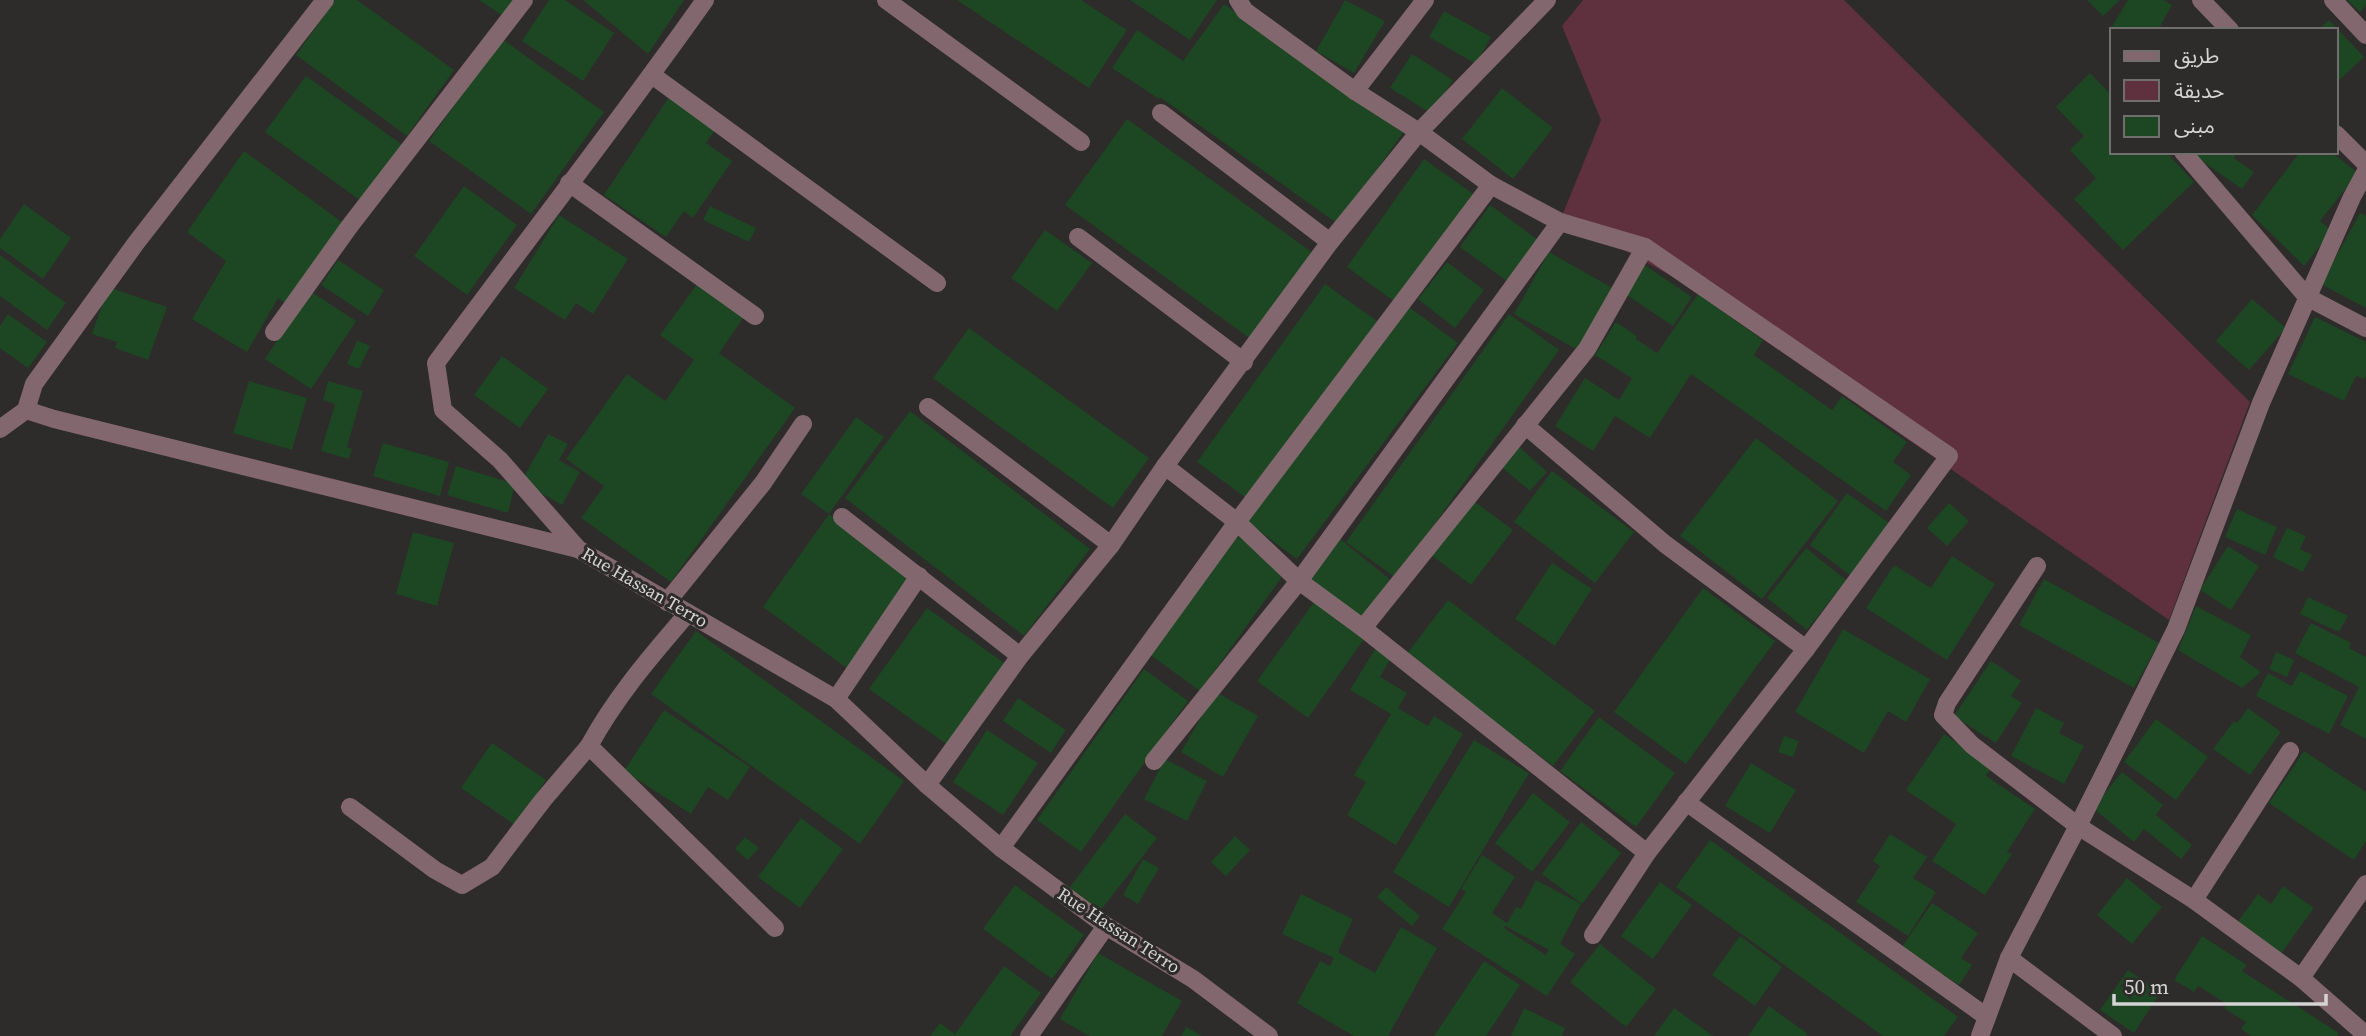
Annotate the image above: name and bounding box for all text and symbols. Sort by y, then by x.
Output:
legend [2110,28,2338,154]
text: طريق [2174,41,2219,70]
text: حديقة [2174,76,2224,105]
text: مبنى [2174,111,2215,140]
street label: Rue Hassan Terro [578,541,713,633]
street label: Rue Hassan Terro [1053,881,1185,979]
scale bar [2114,962,2326,1006]
text: 50 m [2124,972,2169,1001]

